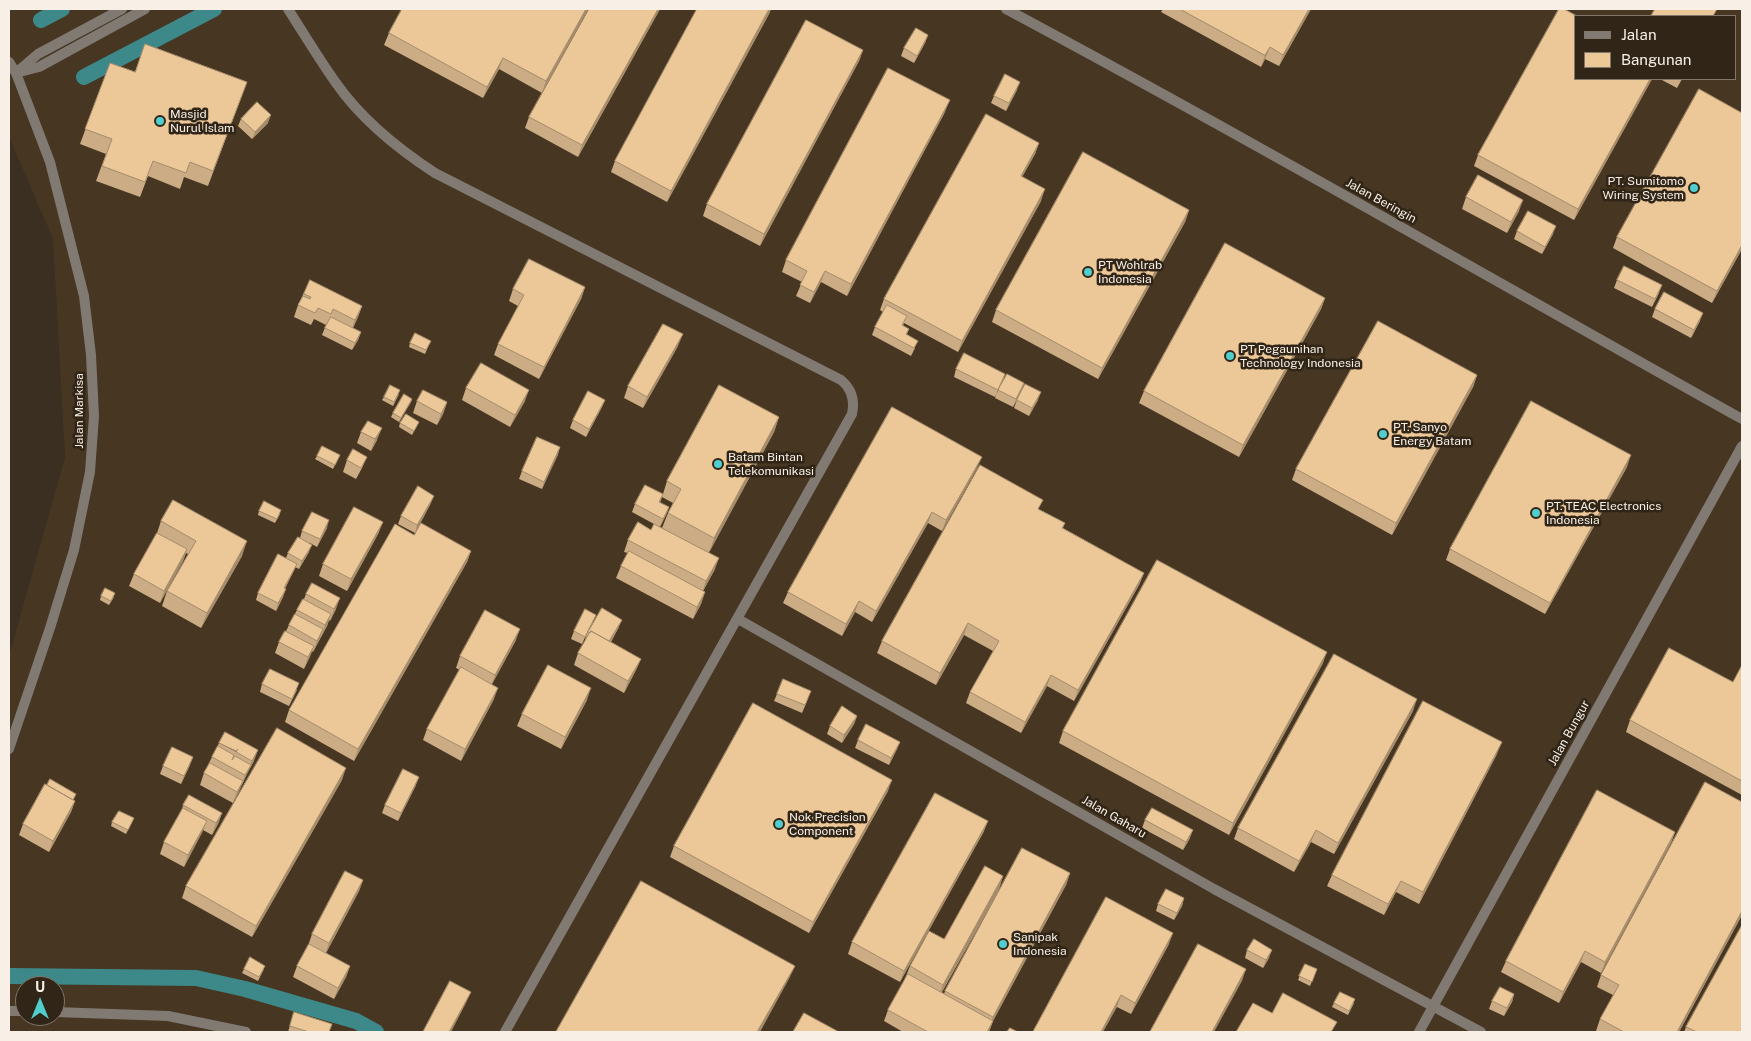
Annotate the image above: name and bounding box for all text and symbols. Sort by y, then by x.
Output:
legend [1574,15,1736,80]
text: Jalan [1621,26,1657,43]
text: Bangunan [1621,51,1692,68]
place label: Masjid Nurul Islam [170,107,234,135]
marker: Masjid Nurul Islam [154,115,166,127]
place label: PT. Sumitomo Wiring System [1602,174,1684,202]
street label: Jalan Beringin [1343,176,1419,226]
marker: PT. Sumitomo Wiring System [1688,182,1700,194]
place label: PT Wohlrab Indonesia [1098,258,1162,286]
marker: PT Wohlrab Indonesia [1082,266,1094,278]
place label: PT Pegaunihan Technology Indonesia [1240,342,1361,370]
marker: PT Pegaunihan Technology Indonesia [1224,350,1236,362]
street label: Jalan Markisa [72,373,86,449]
place label: PT. Sanyo Energy Batam [1393,420,1471,448]
marker: PT. Sanyo Energy Batam [1377,428,1389,440]
place label: Batam Bintan Telekomunikasi [728,450,814,478]
marker: Batam Bintan Telekomunikasi [712,458,724,470]
place label: PT. TEAC Electronics Indonesia [1546,499,1661,527]
marker: PT. TEAC Electronics Indonesia [1530,507,1542,519]
street label: Jalan Bungur [1545,698,1593,768]
street label: Jalan Gaharu [1079,793,1149,841]
place label: Nok Precision Component [789,810,866,838]
marker: Nok Precision Component [773,818,785,830]
place label: Sanipak Indonesia [1013,930,1067,958]
marker: Sanipak Indonesia [997,938,1009,950]
north arrow [15,976,65,1026]
text: U [35,979,45,995]

